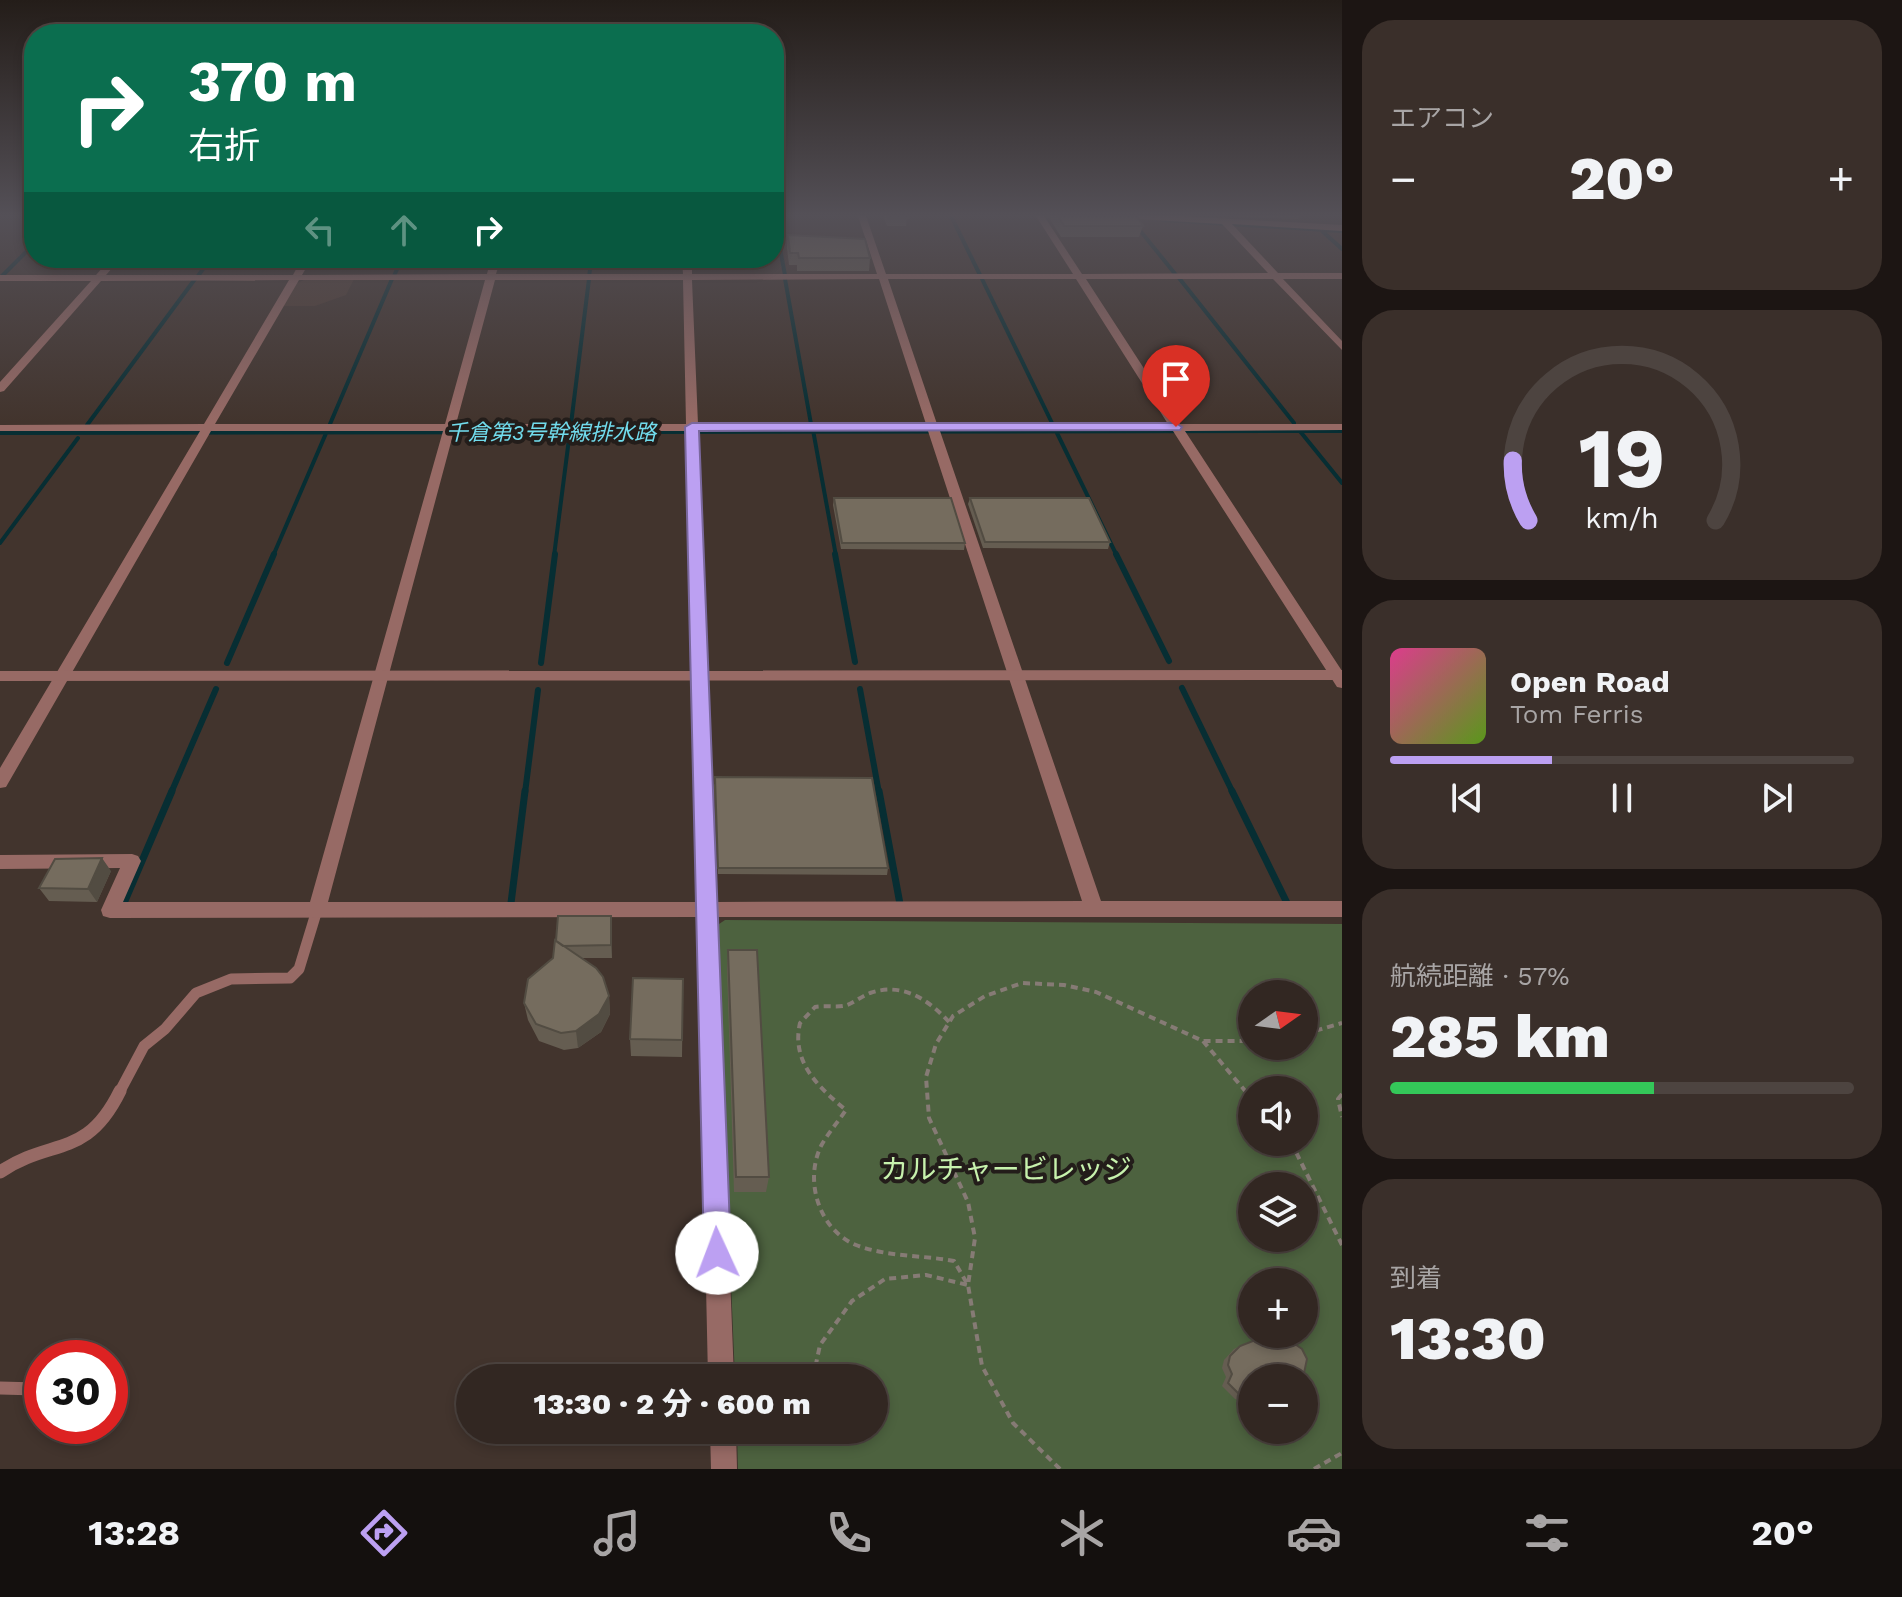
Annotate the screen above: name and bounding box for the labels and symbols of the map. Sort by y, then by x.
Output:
pin [1142,345,1210,427]
water label: 千倉第3号幹線排水路 [446,420,658,445]
north arrow [1238,980,1318,1060]
park label: カルチャービレッジ [880,1153,1132,1186]
position arrow [675,1211,759,1295]
speed limit sign: 30 [24,1340,128,1444]

